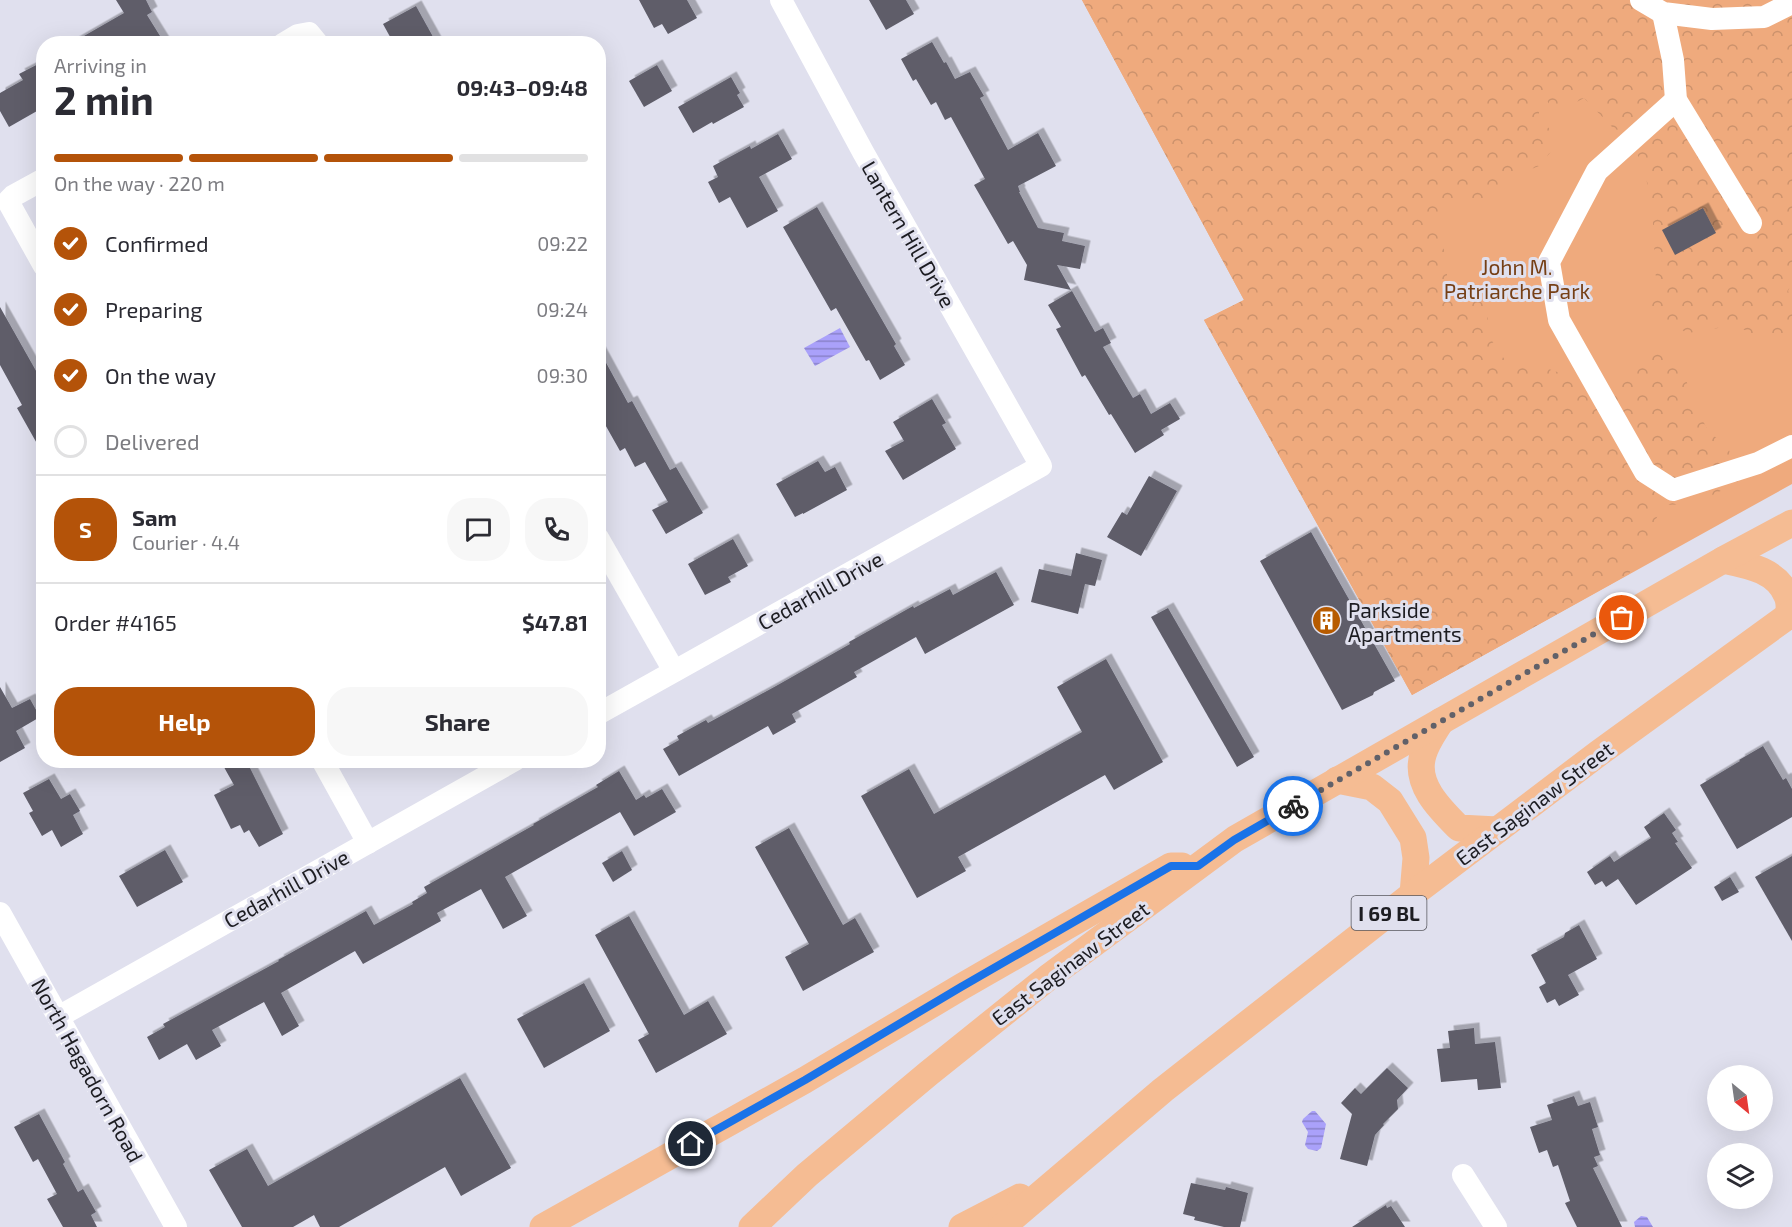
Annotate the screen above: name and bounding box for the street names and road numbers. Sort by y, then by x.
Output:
street label: Lantern Hill Drive [857,156,961,312]
street label: Cedarhill Drive [753,545,887,635]
street label: East Saginaw Street [1450,736,1618,870]
street label: Cedarhill Drive [219,843,353,933]
street label: East Saginaw Street [986,896,1154,1030]
road number: I 69 BL [1352,896,1426,930]
street label: North Hagadorn Road [27,974,149,1166]

